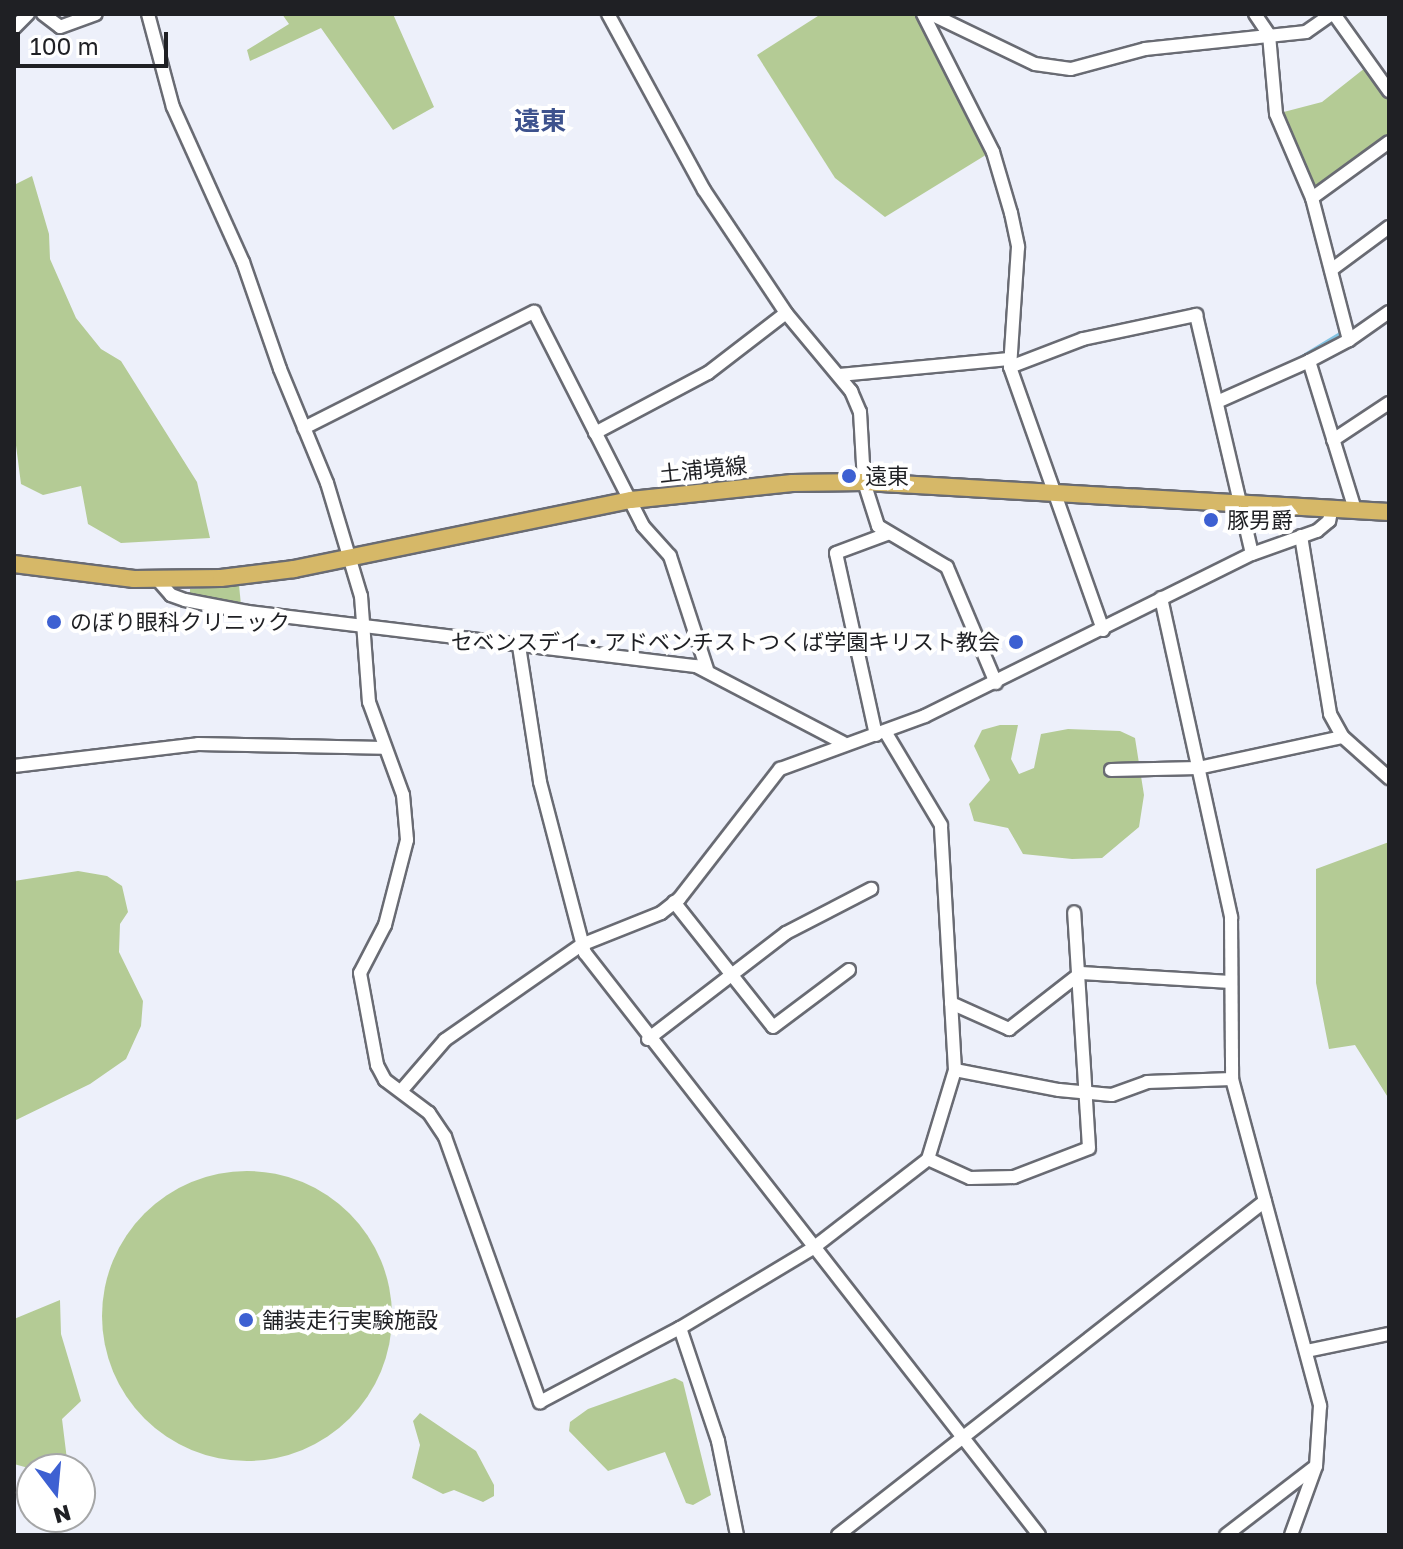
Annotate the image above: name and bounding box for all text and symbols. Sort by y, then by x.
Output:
scale bar [20,16,172,66]
text: 100 m [30,31,99,60]
district label: 遠東 [514,105,566,137]
street label: 土浦境線 [658,451,748,487]
place label: 遠東 [865,463,909,489]
marker: 遠東 [840,467,858,485]
place label: 豚男爵 [1227,507,1293,533]
marker: 豚男爵 [1202,511,1220,529]
place label: のぼり眼科クリニック [70,609,290,635]
marker: のぼり眼科クリニック [45,613,63,631]
place label: セベンスデイ・アドベンチストつくば学園キリスト教会 [450,629,1000,655]
marker: セベンスデイ・アドベンチストつくば学園キリスト教会 [1007,633,1025,651]
place label: 舗装走行実験施設 [262,1307,438,1333]
marker: 舗装走行実験施設 [237,1311,255,1329]
north arrow [16,1453,96,1533]
text: N [50,1499,74,1530]

